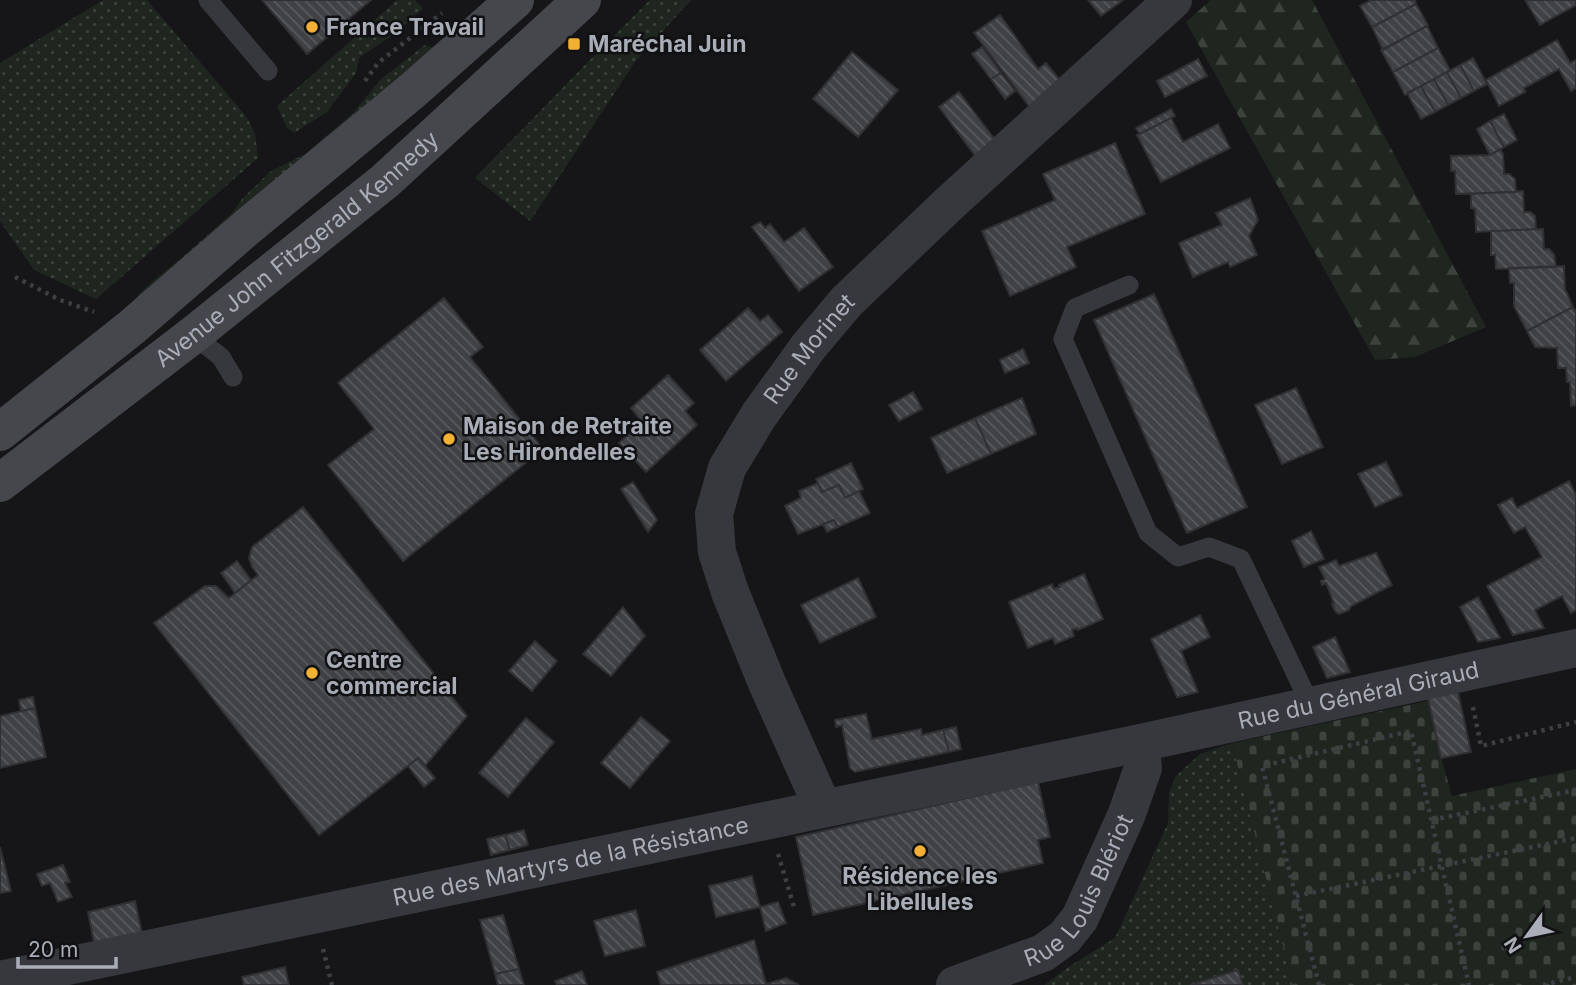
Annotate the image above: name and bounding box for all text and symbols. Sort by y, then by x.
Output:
place label: France Travail [326,13,484,41]
marker: France Travail [304,19,320,35]
place label: Maréchal Juin [588,30,746,58]
marker: Maréchal Juin [566,36,582,52]
street label: Avenue John Fitzgerald Kennedy [149,125,444,373]
street label: Rue Morinet [758,287,860,410]
place label: Maison de Retraite Les Hirondelles [463,412,672,466]
marker: Maison de Retraite Les Hirondelles [441,431,457,447]
place label: Centre commercial [326,646,457,700]
street label: Rue du Général Giraud [1235,656,1482,735]
marker: Centre commercial [304,665,320,681]
street label: Rue Louis Blériot [1020,809,1139,973]
street label: Rue des Martyrs de la Résistance [390,811,751,912]
marker: Résidence les Libellules [912,843,928,859]
place label: Résidence les Libellules [842,862,998,916]
north arrow [1492,901,1562,971]
scale bar [18,926,116,970]
text: N [1500,933,1527,957]
text: 20 m [28,937,78,962]

